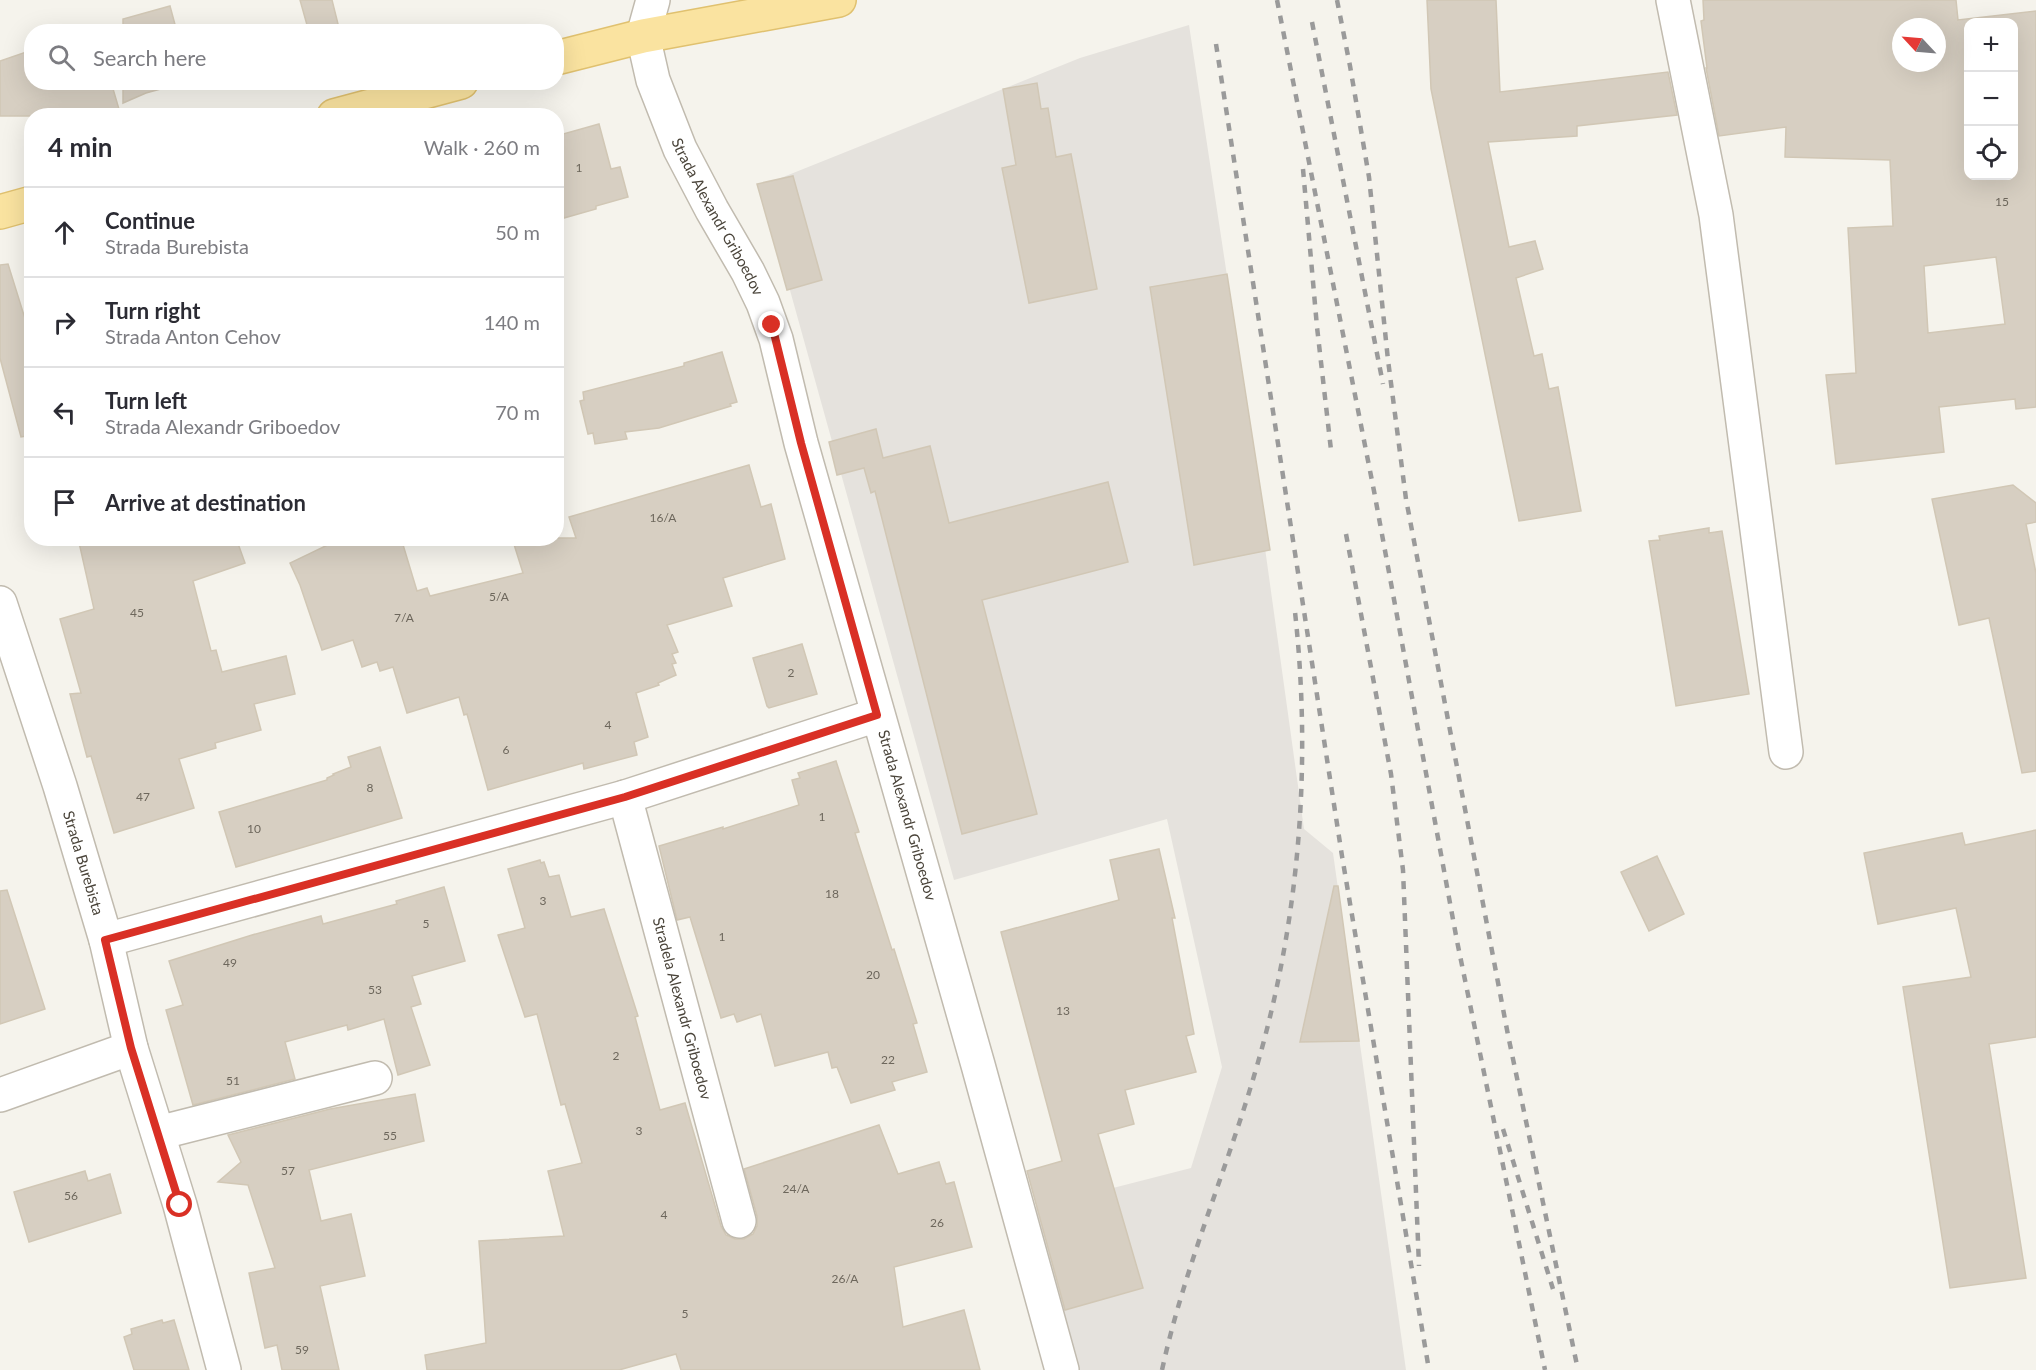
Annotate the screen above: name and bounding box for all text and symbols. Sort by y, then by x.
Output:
north arrow [1892,18,1946,72]
map controls [1964,18,2018,180]
button: + [1964,18,2018,72]
search box [24,24,564,90]
icon: search [45,41,78,74]
text: Search here [93,44,206,71]
button: − [1964,72,2018,126]
button: locate [1964,126,2018,180]
text: 4 min [48,131,112,163]
text: Walk · 260 m [424,135,540,159]
street label: Strada Alexandr Griboedov [669,135,768,298]
house number: 1 [576,160,583,175]
house number: 15 [1995,194,2009,209]
text: Continue [105,207,195,234]
icon: ahead [48,216,81,249]
text: 50 m [495,220,540,244]
text: Strada Burebista [105,234,249,258]
text: Turn right [105,297,200,324]
icon: right [48,306,81,339]
text: 140 m [484,310,540,334]
route end [758,311,784,337]
text: Strada Anton Cehov [105,324,281,348]
text: Turn left [105,387,187,414]
icon: left [48,396,81,429]
text: 70 m [495,400,540,424]
text: Strada Alexandr Griboedov [105,414,340,438]
icon: arrive [48,486,81,519]
text: Arrive at destination [105,489,306,516]
house number: 16/A [650,510,677,525]
house number: 5/A [489,589,510,604]
house number: 45 [130,605,144,620]
house number: 7/A [394,610,415,625]
house number: 2 [788,665,795,680]
house number: 4 [605,717,612,732]
street label: Strada Alexandr Griboedov [875,728,941,903]
house number: 6 [503,742,510,757]
house number: 8 [367,780,374,795]
house number: 47 [136,789,150,804]
street label: Strada Burebista [60,808,108,917]
house number: 1 [819,809,826,824]
house number: 10 [247,821,261,836]
house number: 18 [825,886,839,901]
house number: 3 [540,893,547,908]
street label: Stradela Alexandr Griboedov [650,915,716,1102]
house number: 5 [423,916,430,931]
house number: 1 [719,929,726,944]
house number: 49 [223,955,237,970]
house number: 20 [866,967,880,982]
house number: 53 [368,982,382,997]
house number: 13 [1056,1003,1070,1018]
house number: 2 [613,1048,620,1063]
house number: 22 [881,1052,895,1067]
house number: 51 [226,1073,240,1088]
house number: 3 [636,1123,643,1138]
house number: 55 [383,1128,397,1143]
house number: 57 [281,1163,295,1178]
house number: 24/A [783,1181,810,1196]
house number: 56 [64,1188,78,1203]
route start [166,1191,192,1217]
house number: 4 [661,1207,668,1222]
house number: 26 [930,1215,944,1230]
house number: 26/A [832,1271,859,1286]
house number: 5 [682,1306,689,1321]
house number: 59 [295,1342,309,1357]

